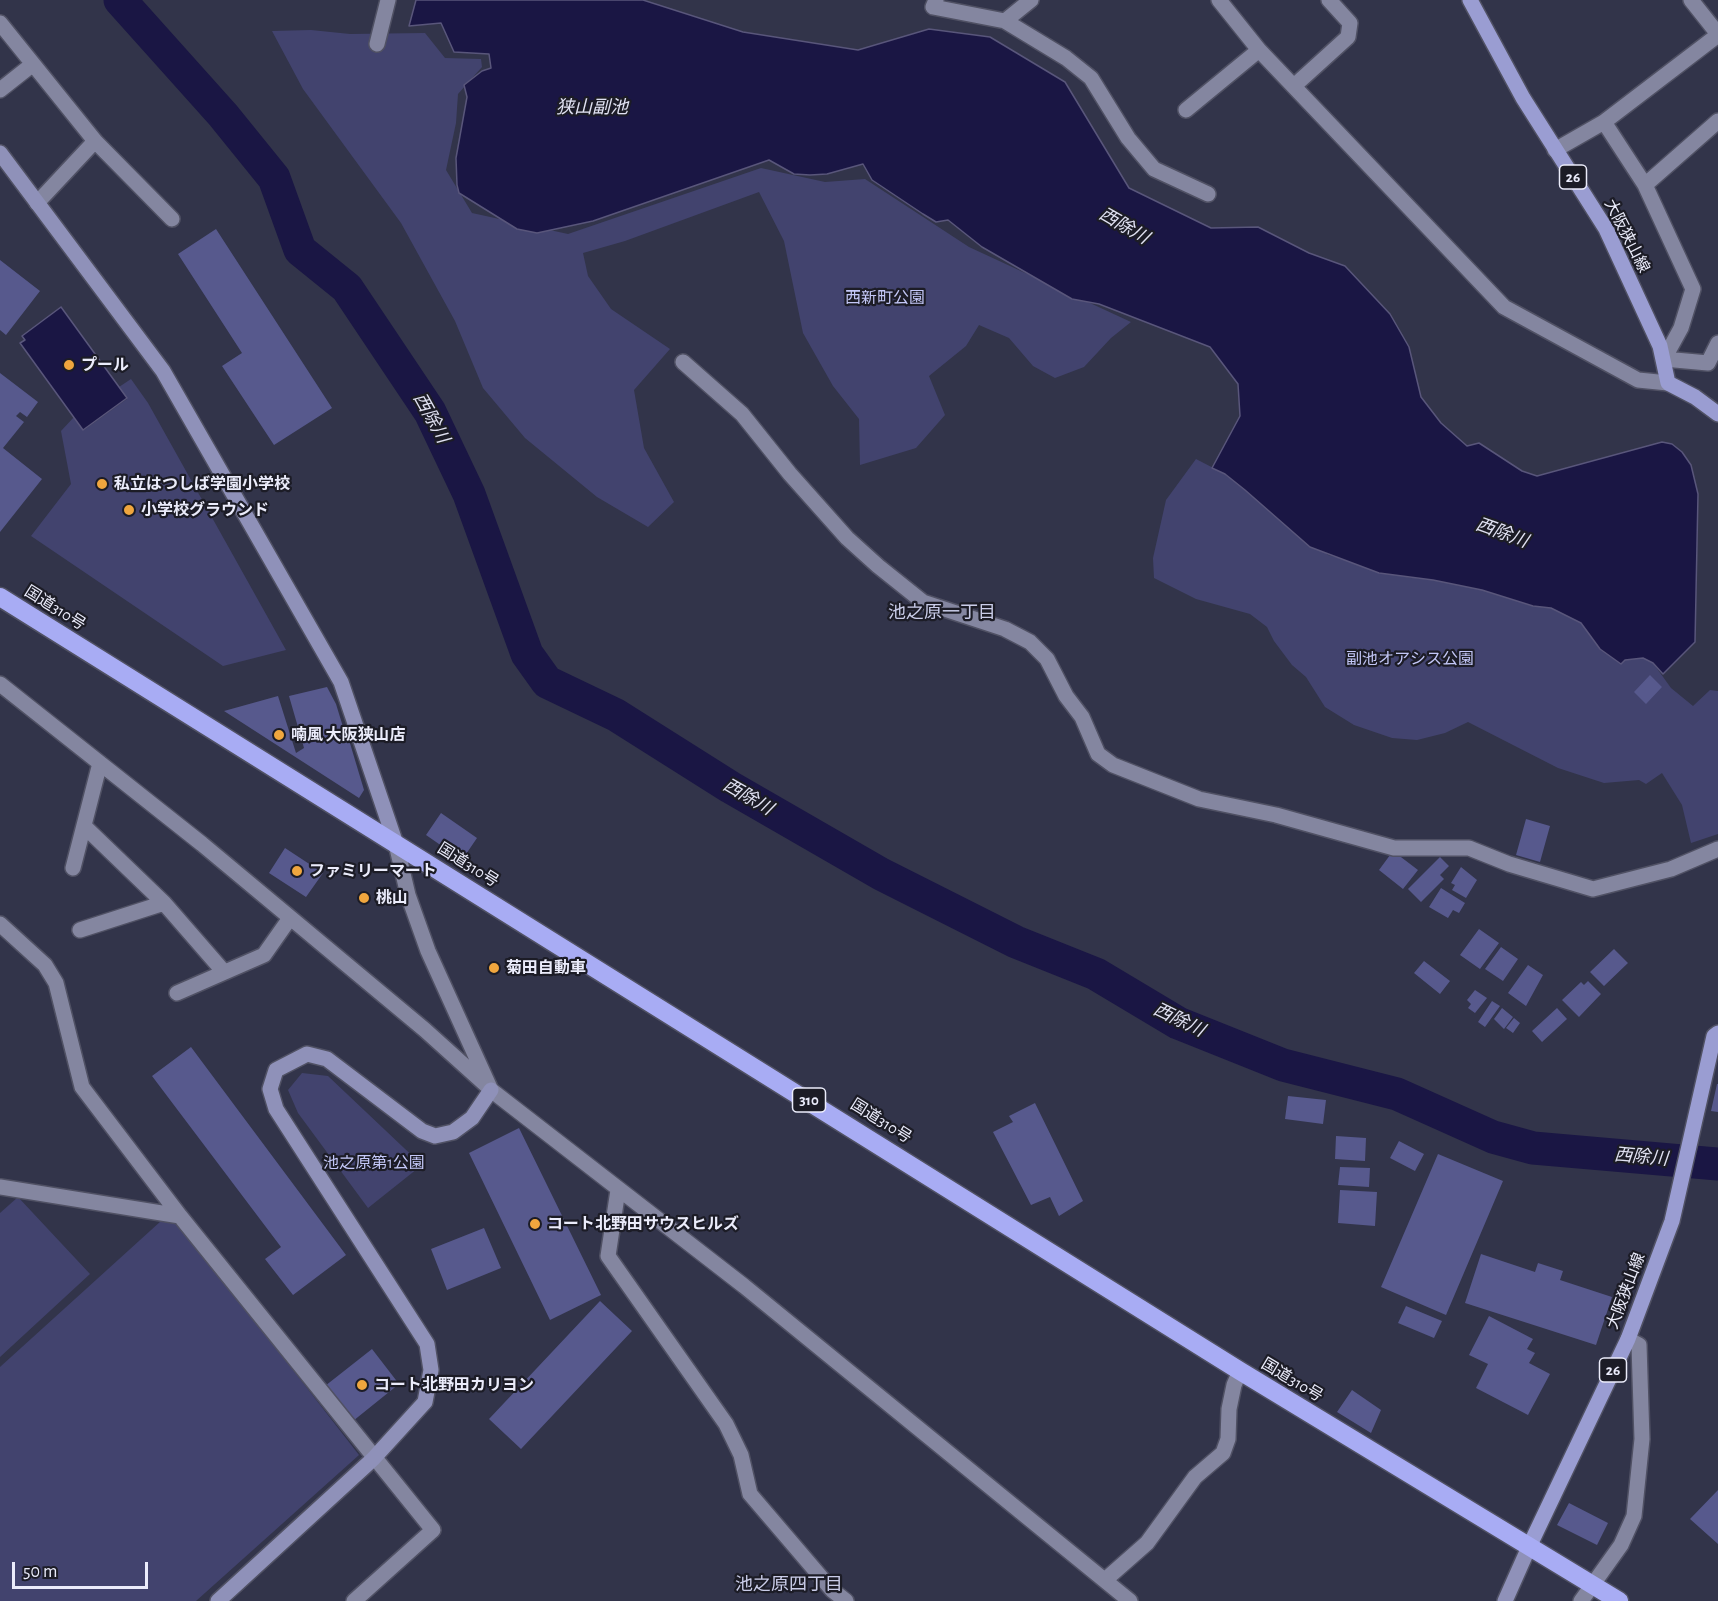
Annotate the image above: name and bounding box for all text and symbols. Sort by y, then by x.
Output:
water label: 狭山副池 [556,97,628,119]
road number: 26 [1560,165,1586,189]
street label: 大阪狭山線 [1600,196,1654,276]
water label: 西除川 [1095,203,1153,249]
park label: 西新町公園 [845,288,925,308]
place label: プール [81,355,129,375]
marker: プール [62,358,76,372]
water label: 西除川 [408,389,454,447]
place label: 私立はつしば学園小学校 [114,474,290,494]
marker: 私立はつしば学園小学校 [95,477,109,491]
place label: 小学校グラウンド [141,500,269,520]
marker: 小学校グラウンド [122,503,136,517]
water label: 西除川 [1473,514,1531,552]
street label: 国道310号 [21,582,89,634]
district label: 池之原一丁目 [888,602,996,624]
park label: 副池オアシス公園 [1346,649,1474,669]
place label: 喃風 大阪狭山店 [291,725,405,745]
marker: 喃風 大阪狭山店 [272,728,286,742]
water label: 西除川 [719,774,777,820]
street label: 国道310号 [434,839,502,891]
place label: ファミリーマート [309,861,437,881]
marker: ファミリーマート [290,864,304,878]
place label: 桃山 [376,888,408,908]
marker: 桃山 [357,891,371,905]
place label: 菊田自動車 [506,958,586,978]
marker: 菊田自動車 [487,961,501,975]
water label: 西除川 [1150,998,1208,1042]
road number: 310 [792,1088,826,1112]
street label: 国道310号 [847,1095,915,1147]
water label: 西除川 [1613,1144,1669,1170]
park label: 池之原第1公園 [323,1153,425,1173]
place label: コート北野田サウスヒルズ [547,1214,739,1234]
marker: コート北野田サウスヒルズ [528,1217,542,1231]
street label: 大阪狭山線 [1603,1250,1649,1332]
street label: 国道310号 [1258,1354,1326,1406]
road number: 26 [1600,1358,1626,1382]
place label: コート北野田カリヨン [374,1375,534,1395]
marker: コート北野田カリヨン [355,1378,369,1392]
scale bar [15,1550,152,1588]
text: 50 m [23,1563,57,1581]
district label: 池之原四丁目 [735,1574,843,1596]

